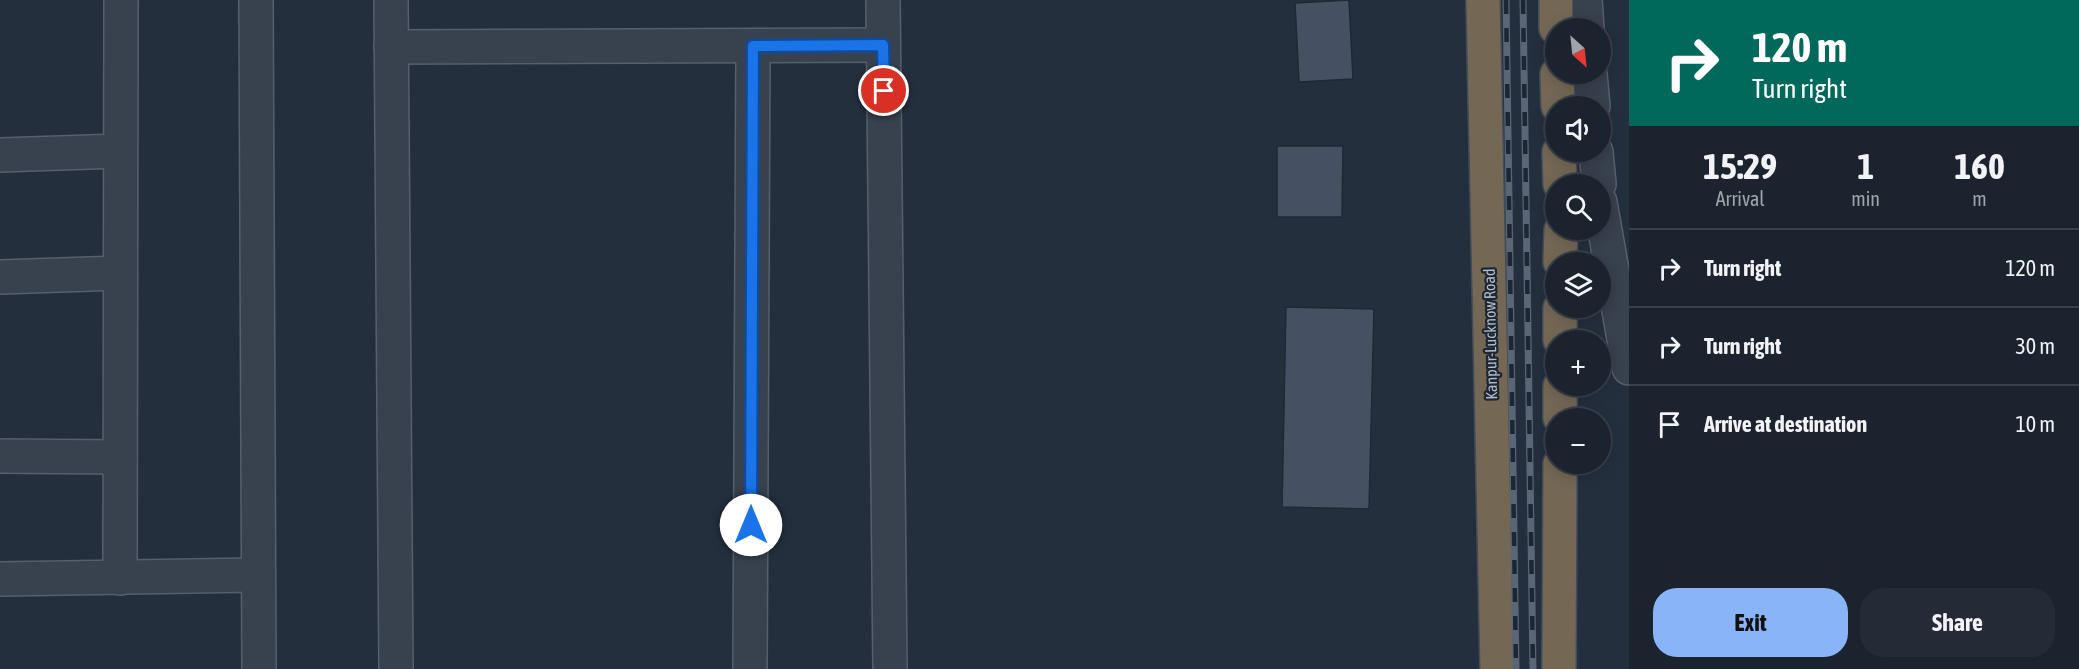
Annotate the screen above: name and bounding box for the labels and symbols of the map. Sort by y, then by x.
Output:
north arrow [1545,18,1611,84]
pin [858,65,909,116]
street label: Kanpur-Lucknow Road [1480,268,1501,400]
position arrow [719,493,783,557]

